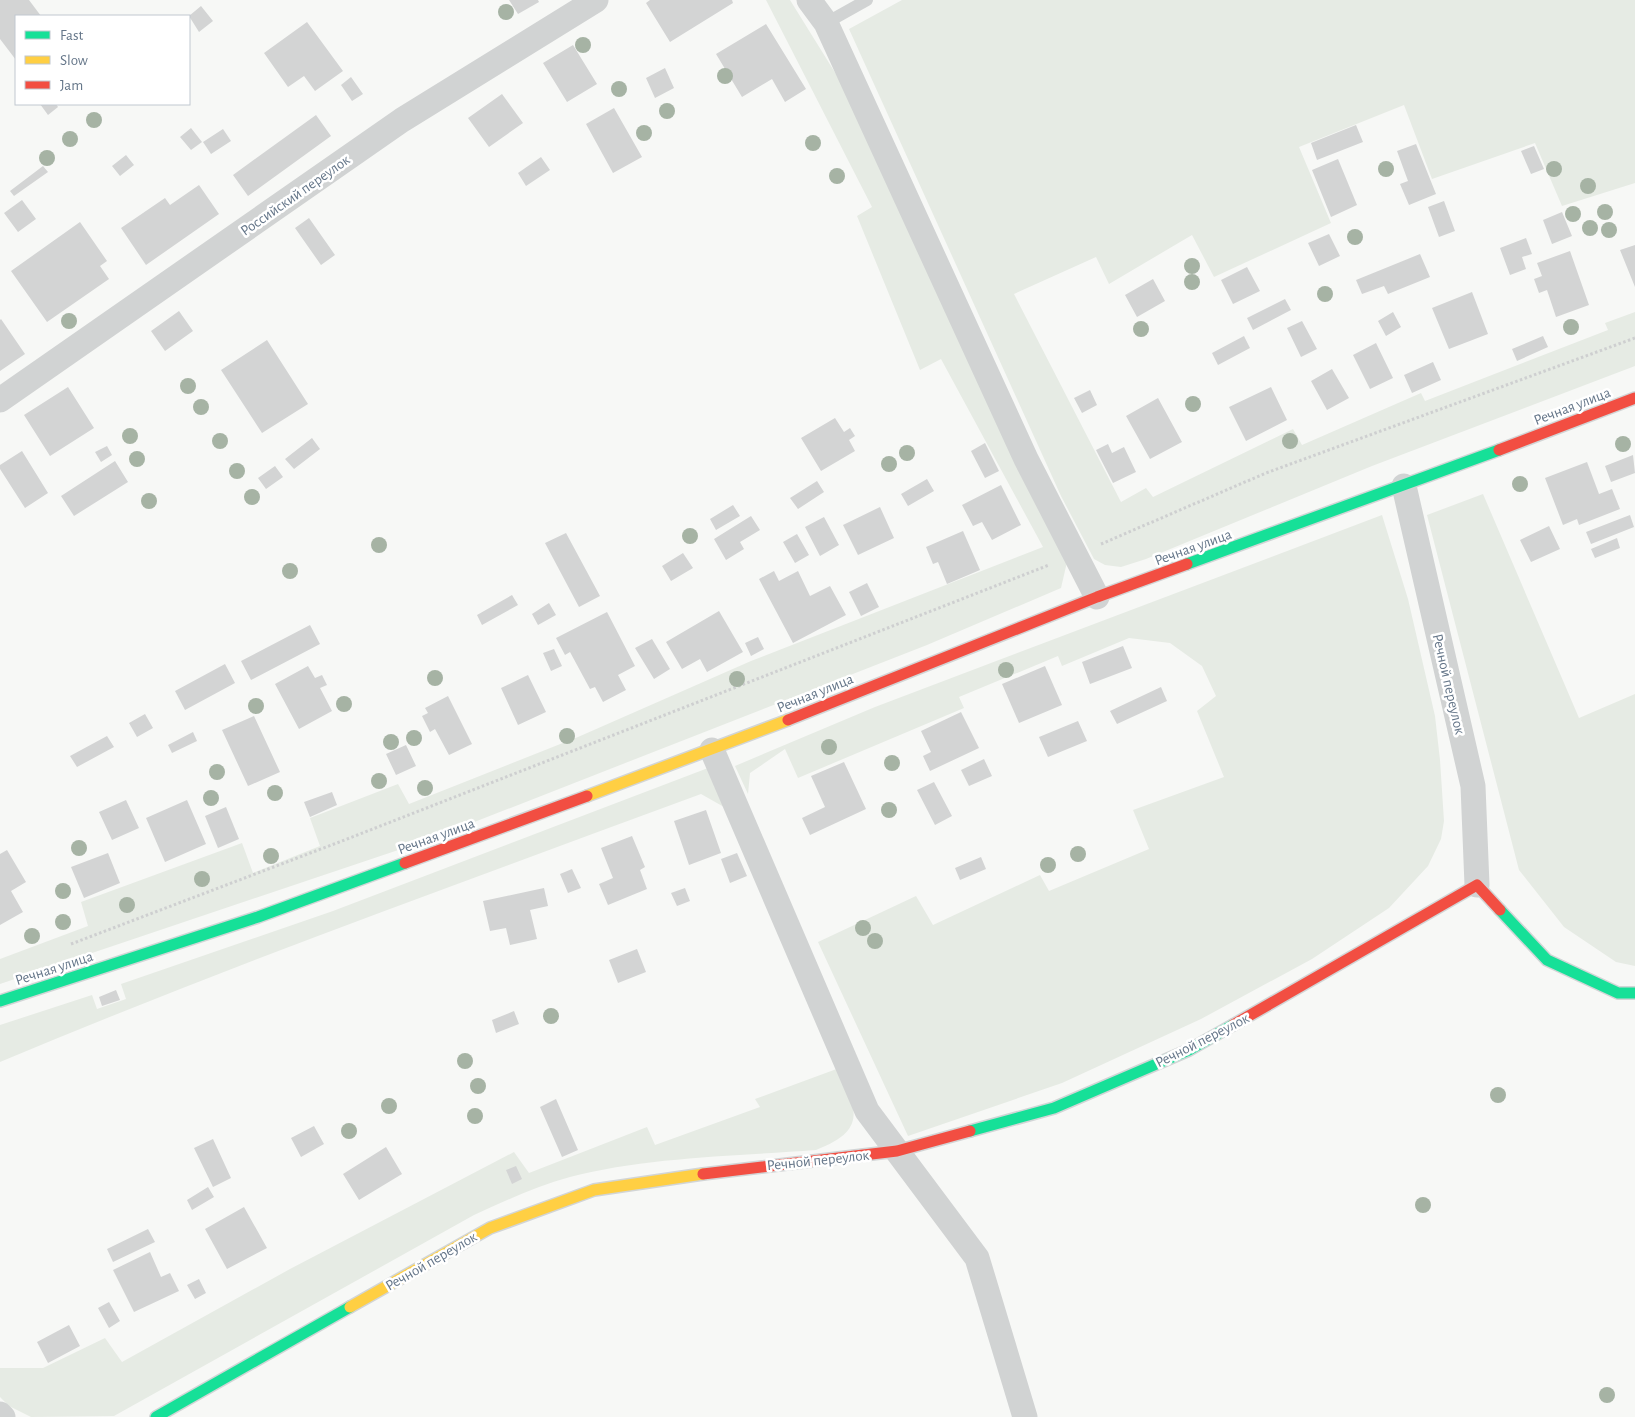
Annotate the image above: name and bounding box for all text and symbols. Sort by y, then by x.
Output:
legend [15,15,190,105]
text: Fast [60,28,84,43]
text: Slow [60,53,88,68]
text: Jam [60,78,83,93]
street label: Российский переулок [238,152,353,239]
street label: Речная улица [1532,385,1613,428]
street label: Речная улица [1153,527,1234,568]
street label: Речной переулок [1430,632,1467,736]
street label: Речная улица [775,671,856,716]
street label: Речная улица [396,816,477,857]
street label: Речная улица [13,949,95,988]
street label: Речной переулок [1153,1010,1252,1070]
street label: Речной переулок [766,1148,870,1173]
street label: Речной переулок [383,1229,480,1294]

